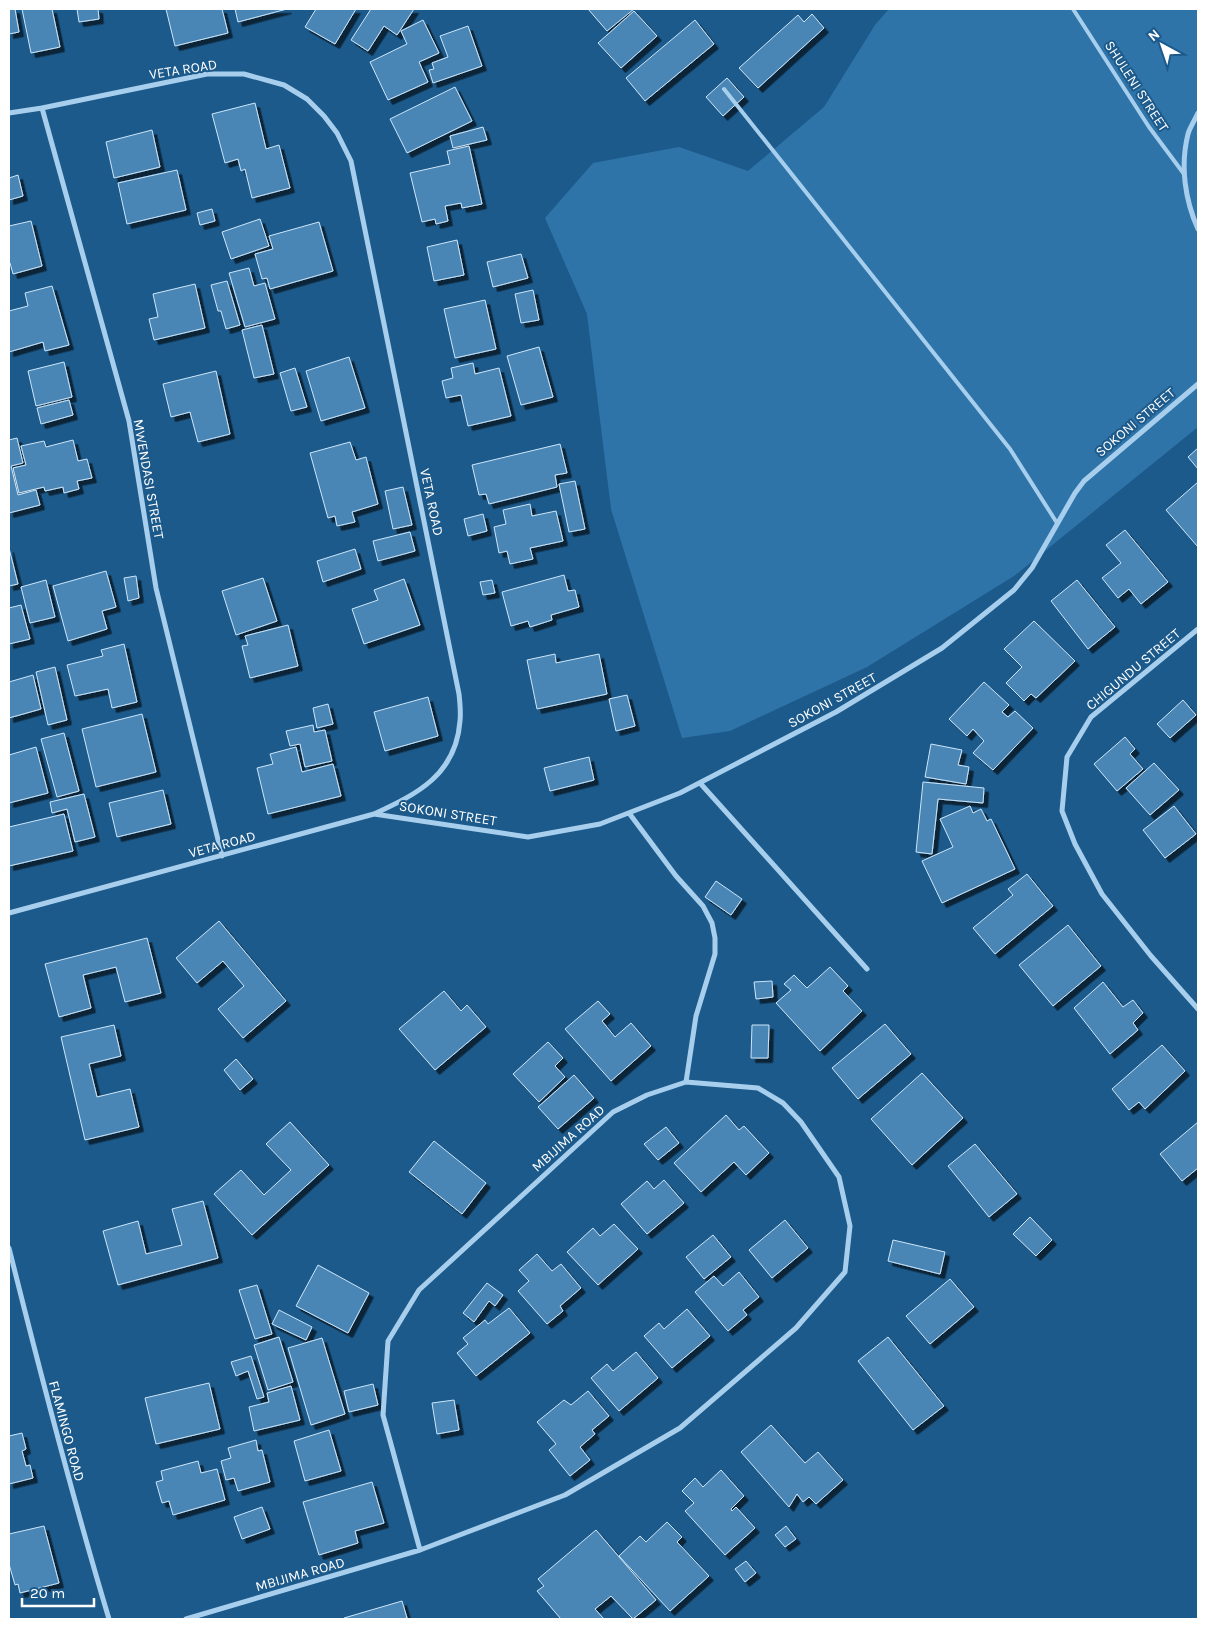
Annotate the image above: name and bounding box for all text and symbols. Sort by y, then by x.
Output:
north arrow [1137,20,1187,70]
street label: SHULENI STREET [1101,37,1173,135]
street label: VETA ROAD [148,56,218,83]
street label: SOKONI STREET [1092,384,1179,461]
street label: MWENDASI STREET [130,418,167,540]
street label: VETA ROAD [416,467,447,537]
street label: CHIGUNDU STREET [1083,625,1184,714]
street label: SOKONI STREET [785,669,880,732]
street label: SOKONI STREET [398,797,498,830]
street label: VETA ROAD [187,827,257,862]
street label: MBIJIMA ROAD [528,1101,608,1176]
street label: FLAMINGO ROAD [45,1379,88,1483]
street label: MBIJIMA ROAD [253,1554,347,1595]
scale bar [22,1576,95,1608]
text: 20 m [30,1584,65,1602]

